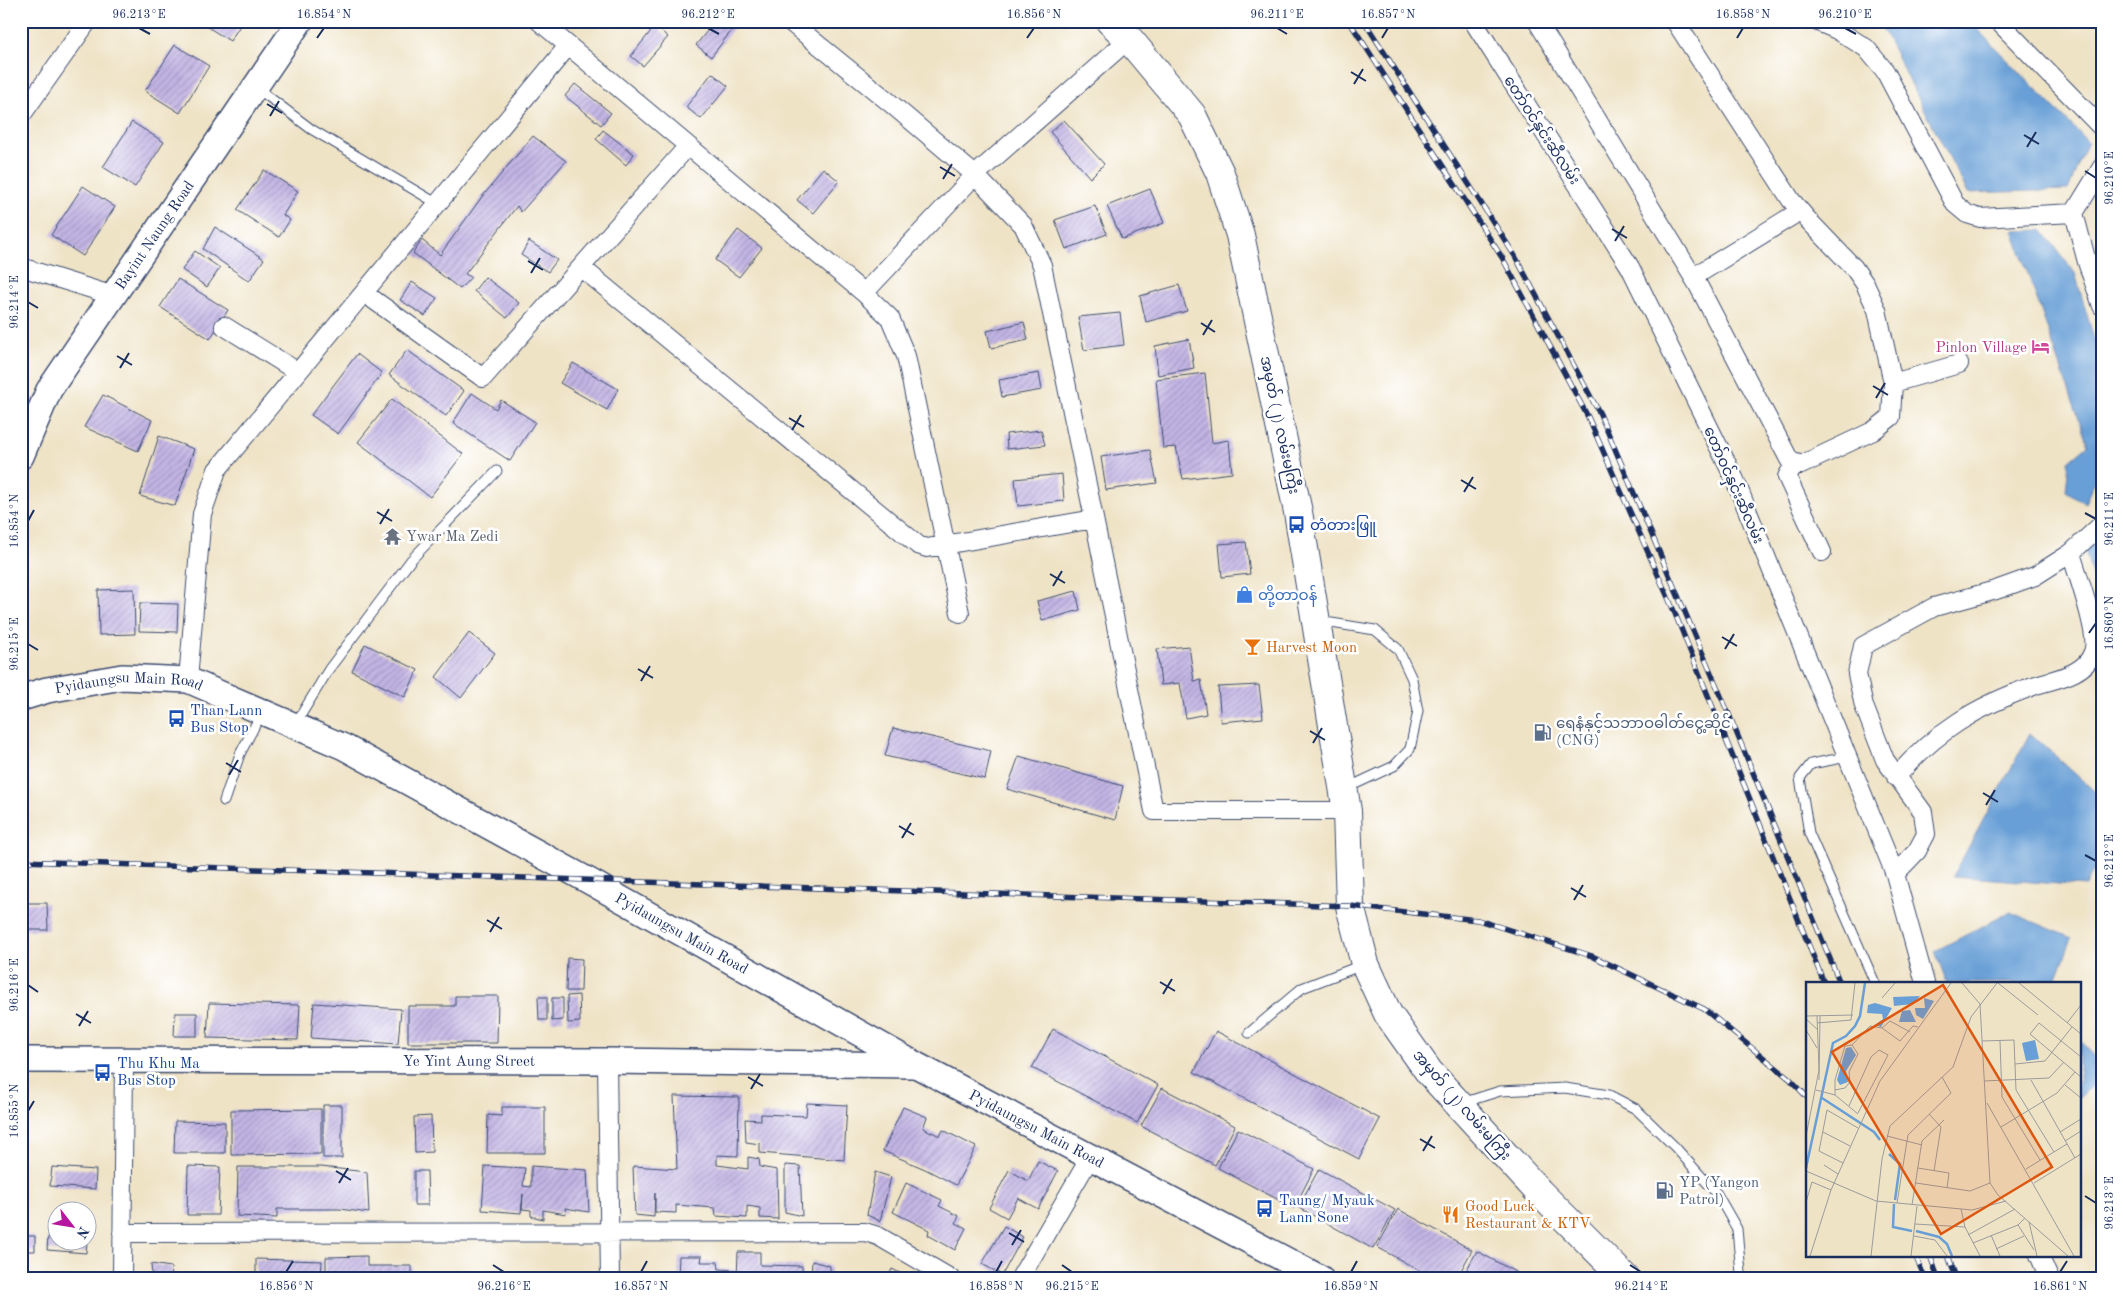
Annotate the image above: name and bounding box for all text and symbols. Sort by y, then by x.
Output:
text: 16.854°N [297,8,351,21]
text: 16.856°N [1007,8,1061,21]
text: 16.857°N [1361,8,1415,21]
text: 16.858°N [1716,8,1770,21]
text: 96.213°E [112,9,166,21]
text: 96.212°E [681,9,735,21]
text: 96.211°E [1250,9,1304,21]
text: 96.210°E [1818,9,1872,21]
street label: တော်ဝင်နှင်းဆီလမ်း [1498,72,1585,190]
text: 96.210°E [2104,151,2116,205]
street label: Bayint Naung Road [113,179,198,293]
text: 96.214°E [9,275,21,329]
hotel icon: Pinlon Village [2031,337,2051,357]
place label: Pinlon Village [1935,341,2027,356]
street label: အမှတ် (၂) လမ်းမကြီး [1254,354,1304,496]
street label: တော်ဝင်နှင်းဆီလမ်း [1697,423,1769,548]
text: 96.211°E [2104,492,2116,546]
text: 16.854°N [8,494,21,548]
bus stop icon: တံတားဖြူ [1286,515,1306,535]
place label: တံတားဖြူ [1310,515,1377,537]
temple icon: Ywar Ma Zedi [382,526,402,546]
place label: Ywar Ma Zedi [406,530,498,545]
shop icon: တို့တာဝန် [1234,585,1254,605]
place label: တို့တာဝန် [1258,585,1318,607]
text: 16.860°N [2104,596,2116,650]
text: 96.215°E [8,617,21,671]
bar icon: Harvest Moon [1242,637,1262,657]
place label: Harvest Moon [1266,641,1357,656]
street label: Pyidaungsu Main Road [54,671,205,698]
place label: Than Lann Bus Stop [190,704,262,736]
bus stop icon: Than Lann Bus Stop [166,709,186,729]
place label: ရေနံနှင့်သဘာဝဓါတ်ငွေ့ဆိုင် (CNG) [1556,713,1731,749]
fuel station icon: ရေနံနှင့်သဘာဝဓါတ်ငွေ့ဆိုင် (CNG) [1532,722,1552,742]
text: 96.212°E [2104,834,2116,888]
street label: Pyidaungsu Main Road [612,891,750,978]
text: 96.216°E [9,958,21,1012]
inset map [1806,982,2080,1256]
street label: အမှတ် (၂) လမ်းမကြီး [1407,1045,1516,1166]
street label: Ye Yint Aung Street [403,1055,535,1070]
place label: Thu Khu Ma Bus Stop [117,1057,200,1089]
bus stop icon: Thu Khu Ma Bus Stop [93,1062,113,1082]
text: 16.855°N [8,1084,21,1138]
street label: Pyidaungsu Main Road [966,1088,1106,1172]
place label: YP (Yangon Patrol) [1679,1176,1759,1208]
text: 96.213°E [2104,1176,2116,1230]
fuel station icon: YP (Yangon Patrol) [1655,1181,1675,1201]
place label: Taung/ Myauk Lann Sone [1279,1194,1375,1226]
bus stop icon: Taung/ Myauk Lann Sone [1255,1199,1275,1219]
place label: Good Luck Restaurant & KTV [1465,1200,1591,1232]
north arrow [48,1202,98,1252]
restaurant icon: Good Luck Restaurant & KTV [1441,1205,1461,1225]
text: N [73,1224,91,1241]
text: 16.856°N [259,1280,313,1293]
text: 16.857°N [614,1280,668,1293]
text: 16.858°N [969,1280,1023,1293]
text: 96.215°E [1045,1280,1099,1293]
text: 16.859°N [1324,1280,1378,1293]
text: 96.216°E [477,1281,531,1293]
text: 96.214°E [1614,1281,1668,1293]
text: 16.861°N [2033,1281,2087,1293]

